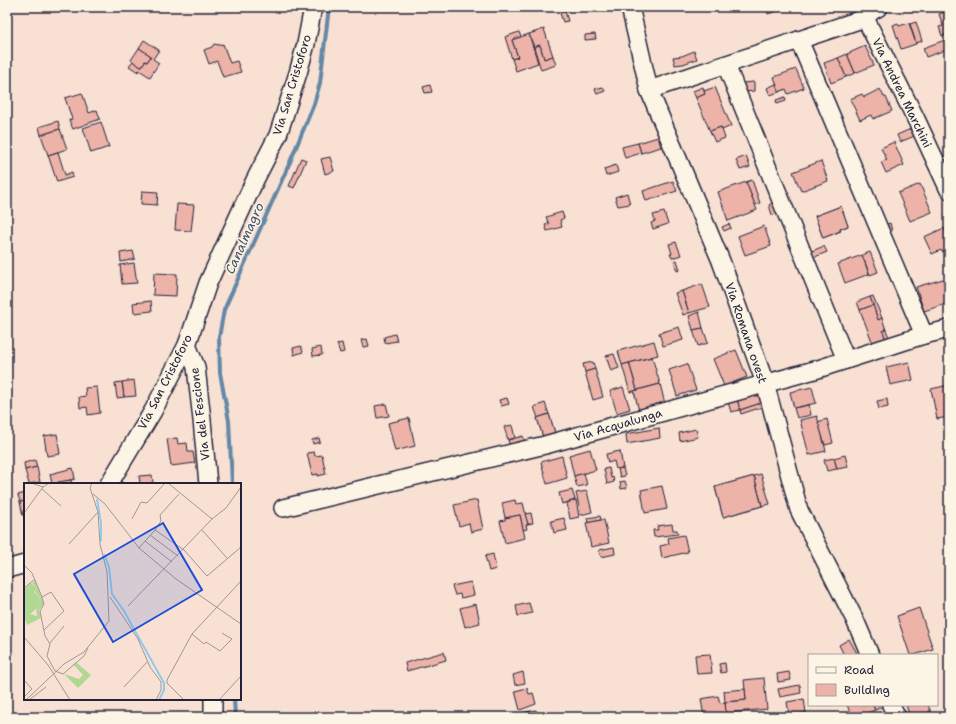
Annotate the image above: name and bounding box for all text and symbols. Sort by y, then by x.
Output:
street label: Via San Cristoforo [269,33,315,137]
street label: Via Andrea Marchini [868,35,936,151]
water label: Canalmagro [221,200,268,277]
street label: Via Romana ovest [721,280,771,386]
street label: Via San Cristoforo [134,332,196,432]
street label: Via del Fescione [186,366,214,461]
street label: Via Acqualunga [572,405,664,445]
inset map [24,483,241,700]
legend [808,654,938,706]
text: Road [844,662,875,678]
text: Building [844,682,890,698]

